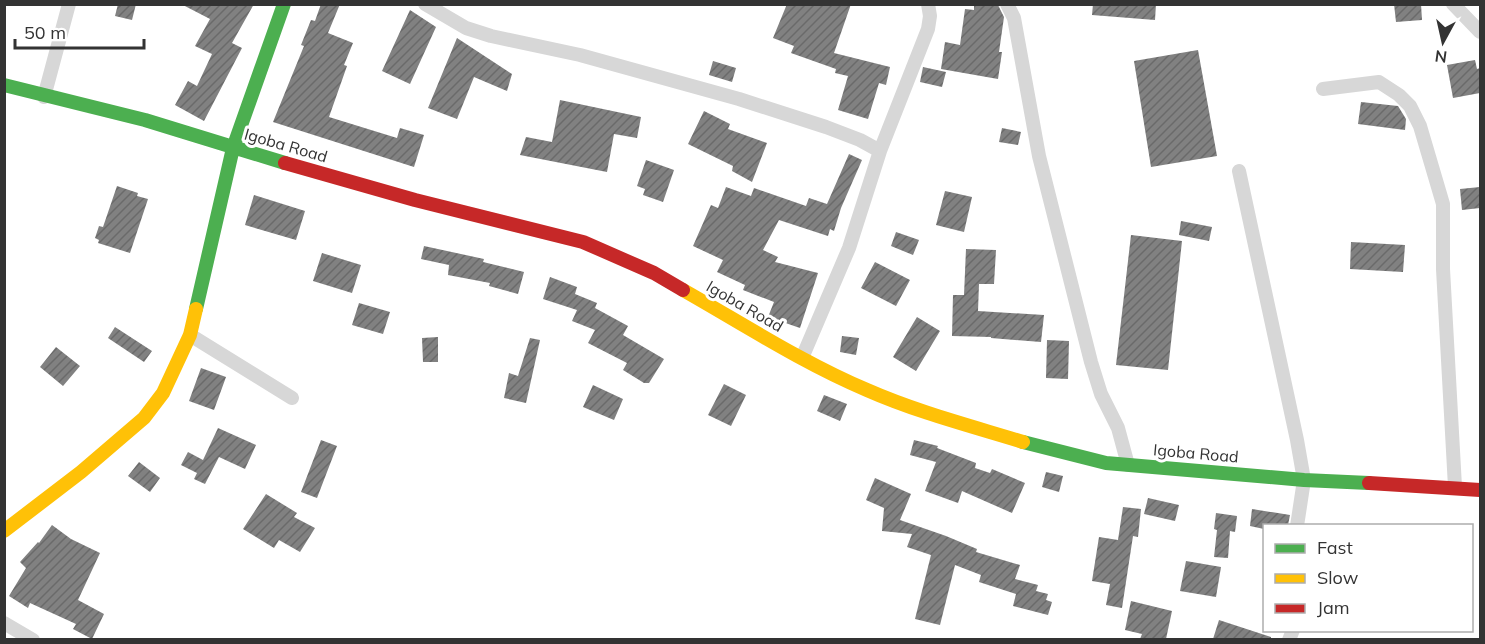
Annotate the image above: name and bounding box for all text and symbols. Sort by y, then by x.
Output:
scale bar [15,12,144,50]
north arrow [1413,12,1473,72]
text: 50 m [24,21,66,44]
text: N [1434,46,1448,68]
street label: Igoba Road [242,124,330,166]
street label: Igoba Road [703,276,787,336]
street label: Igoba Road [1153,439,1239,467]
legend [1263,524,1473,632]
text: Fast [1317,536,1353,559]
text: Slow [1317,566,1359,589]
text: Jam [1317,596,1350,619]

